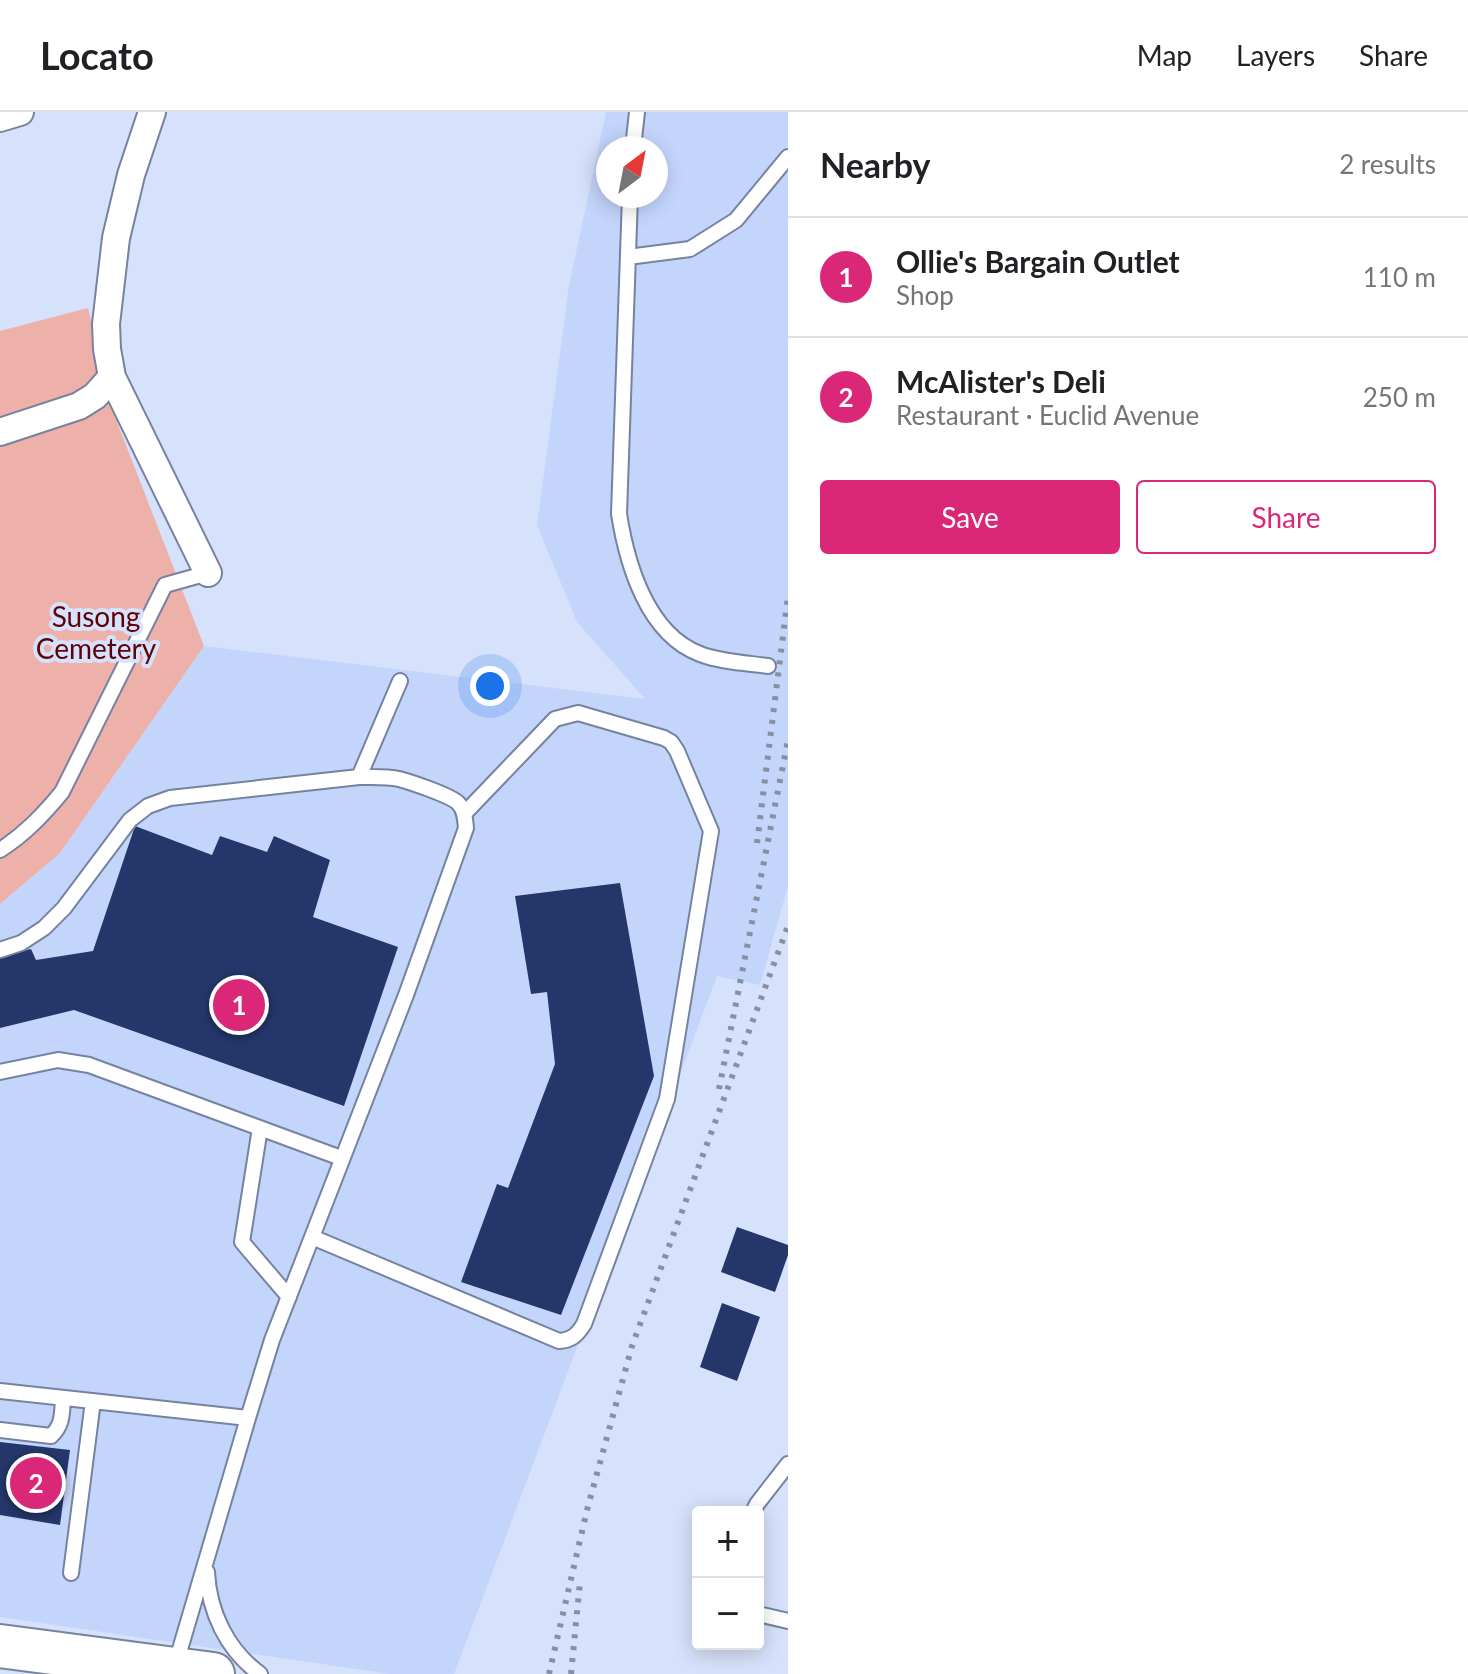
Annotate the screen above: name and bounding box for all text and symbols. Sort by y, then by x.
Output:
text: Locato [40,32,154,78]
text: Map [1137,38,1192,72]
text: Layers [1236,38,1315,72]
text: Share [1359,38,1428,72]
north arrow [596,136,668,208]
text: Nearby [820,144,931,185]
text: 2 results [1339,148,1436,180]
text: Ollie's Bargain Outlet [896,243,1180,279]
text: 1 [838,261,854,293]
text: 110 m [1363,261,1436,293]
text: Shop [896,279,954,311]
text: McAlister's Deli [896,363,1106,399]
text: 2 [838,381,854,413]
text: 250 m [1363,381,1436,413]
text: Restaurant · Euclid Avenue [896,399,1199,431]
button: Save [820,480,1120,554]
button: Share [1136,480,1436,554]
park label: Susong Cemetery [36,599,157,665]
your location [470,666,510,706]
pin: 1 [213,975,265,1035]
pin: 2 [10,1453,62,1513]
map controls [692,1506,764,1650]
button: + [692,1506,764,1578]
button: − [692,1578,764,1650]

